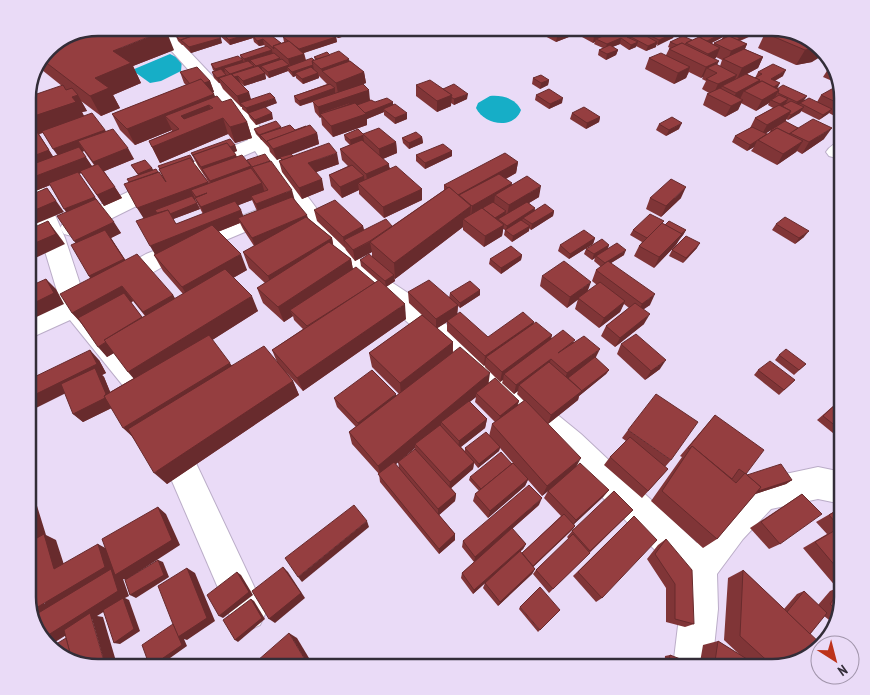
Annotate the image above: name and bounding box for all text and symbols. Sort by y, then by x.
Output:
north arrow [810,635,860,685]
text: N [834,661,851,680]

